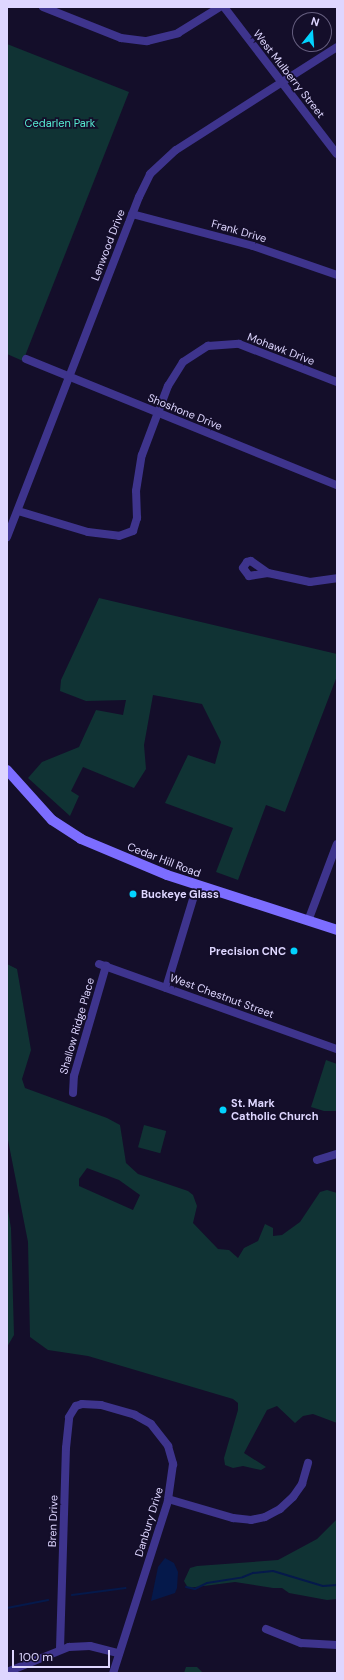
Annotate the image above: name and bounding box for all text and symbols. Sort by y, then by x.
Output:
north arrow [292,12,332,52]
text: N [309,14,321,29]
street label: West Mulberry Street [250,27,328,121]
park label: Cedarlen Park [25,116,95,130]
street label: Lenwood Drive [88,208,128,282]
street label: Frank Drive [210,217,268,245]
street label: Mohawk Drive [246,330,316,368]
street label: Shoshone Drive [146,391,224,433]
street label: Cedar Hill Road [125,840,203,880]
place label: Buckeye Glass [141,887,219,901]
marker: Buckeye Glass [128,889,138,899]
place label: Precision CNC [209,944,286,958]
marker: Precision CNC [289,946,299,956]
street label: West Chestnut Street [168,971,276,1021]
street label: Shallow Ridge Place [57,976,97,1076]
place label: St. Mark Catholic Church [231,1097,319,1123]
marker: St. Mark Catholic Church [218,1105,228,1115]
street label: Danbury Drive [132,1486,166,1558]
street label: Bren Drive [45,1495,61,1547]
scale bar [14,1642,112,1668]
text: 100 m [19,1649,53,1665]

